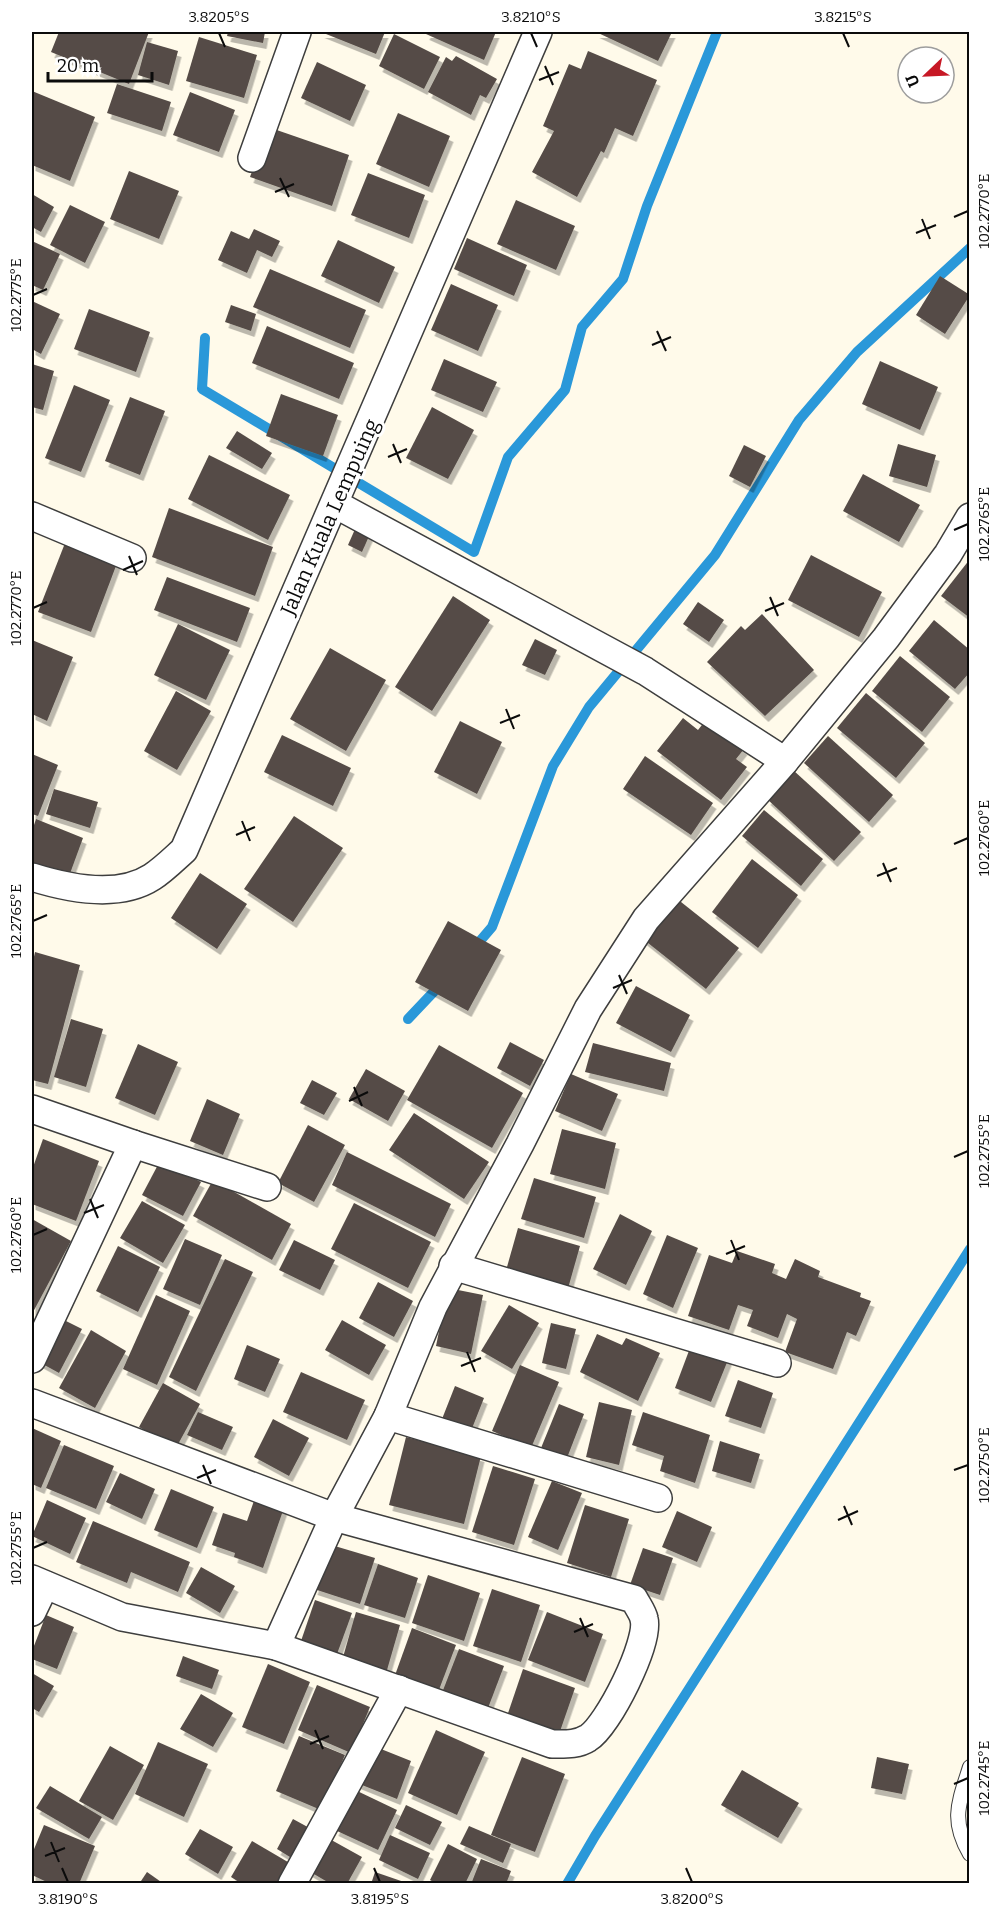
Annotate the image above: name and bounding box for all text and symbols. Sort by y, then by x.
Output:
text: 3.8205°S [188,8,250,26]
text: 3.8210°S [501,8,561,26]
text: 3.8215°S [814,8,872,26]
scale bar [48,45,152,83]
north arrow [896,45,956,105]
text: 20 m [57,55,99,77]
text: U [902,71,924,90]
text: 102.2770°E [975,173,993,249]
text: 102.2775°E [7,258,25,332]
street label: Jalan Kuala Lempuing [274,414,385,620]
text: 102.2765°E [975,487,993,561]
text: 102.2770°E [7,570,25,646]
text: 102.2760°E [975,800,993,876]
text: 102.2765°E [7,884,25,958]
text: 102.2755°E [975,1114,993,1188]
text: 102.2760°E [7,1197,25,1273]
text: 102.2750°E [975,1427,993,1503]
text: 102.2755°E [7,1511,25,1585]
text: 102.2745°E [975,1741,993,1815]
text: 3.8190°S [38,1890,98,1908]
text: 3.8195°S [351,1890,409,1908]
text: 3.8200°S [661,1890,723,1908]

